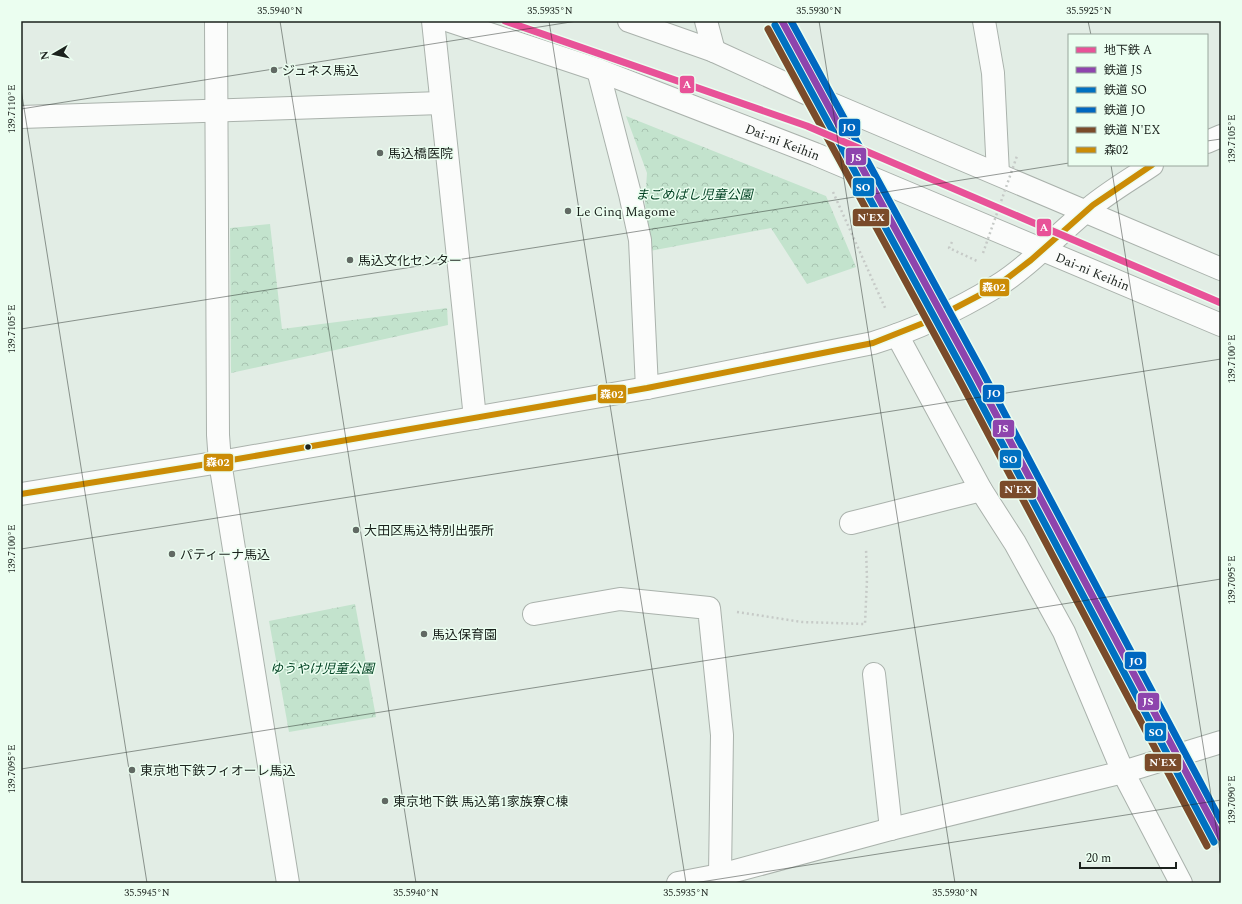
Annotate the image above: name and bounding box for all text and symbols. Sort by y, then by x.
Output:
text: 35.5940°N [257,3,303,19]
text: 35.5935°N [527,3,573,19]
text: 35.5930°N [796,3,842,19]
text: 35.5925°N [1066,3,1112,19]
north arrow [34,34,74,74]
legend [1068,34,1208,166]
text: 地下鉄 A [1104,41,1152,60]
text: N [36,50,54,61]
place label: ジュネス馬込 [282,61,359,81]
text: 鉄道 JS [1104,61,1142,80]
marker: ジュネス馬込 [269,65,279,75]
line badge: A [679,75,695,94]
text: A [683,76,692,93]
text: 鉄道 SO [1104,81,1147,100]
text: 139.7110°E [4,84,20,134]
text: 鉄道 JO [1104,101,1145,120]
text: 139.7105°E [1224,114,1240,164]
line badge: JO [838,118,861,137]
street label: Dai-ni Keihin [742,119,823,166]
text: JO [842,119,856,136]
text: 鉄道 N'EX [1104,121,1160,140]
text: 森02 [1104,141,1128,160]
place label: 馬込橋医院 [388,144,453,164]
line badge: JS [845,147,867,166]
marker: 馬込橋医院 [375,148,385,158]
text: JS [850,149,862,166]
line badge: SO [852,177,875,197]
text: SO [855,179,871,196]
park label: まごめばし児童公園 [635,185,754,205]
place label: Le Cinq Magome [576,202,676,222]
marker: Le Cinq Magome [563,206,573,216]
line badge: N'EX [852,208,890,227]
text: N'EX [857,209,885,226]
line badge: A [1036,218,1052,237]
text: A [1040,219,1049,236]
street label: Dai-ni Keihin [1052,247,1133,297]
place label: 馬込文化センター [358,251,462,271]
marker: 馬込文化センター [345,255,355,265]
line badge: 森02 [979,278,1010,297]
text: 森02 [982,279,1006,296]
text: 139.7105°E [4,304,20,354]
text: 139.7100°E [1224,334,1240,384]
line badge: 森02 [597,384,627,404]
line badge: JO [982,384,1005,403]
text: JO [987,385,1001,402]
text: 森02 [600,386,624,403]
line badge: JS [992,419,1015,438]
text: JS [997,420,1009,437]
unlabelled marker [303,442,313,452]
line badge: SO [999,449,1022,469]
text: SO [1002,451,1018,468]
line badge: 森02 [203,453,234,472]
text: 森02 [206,454,230,471]
line badge: N'EX [999,480,1037,499]
text: N'EX [1004,481,1032,498]
place label: 大田区馬込特別出張所 [364,521,494,541]
text: 139.7100°E [4,524,20,574]
marker: 大田区馬込特別出張所 [351,525,361,535]
place label: パティーナ馬込 [180,545,270,565]
marker: パティーナ馬込 [167,549,177,559]
text: 139.7095°E [1224,555,1240,605]
place label: 馬込保育園 [432,625,497,645]
marker: 馬込保育園 [419,629,429,639]
line badge: JO [1124,651,1147,670]
text: JO [1129,653,1143,670]
park label: ゆうやけ児童公園 [270,659,376,679]
line badge: JS [1137,692,1160,711]
text: JS [1142,693,1154,710]
line badge: SO [1144,722,1167,742]
text: SO [1148,724,1164,741]
text: 139.7095°E [4,744,20,794]
line badge: N'EX [1144,753,1182,772]
text: N'EX [1149,754,1177,771]
place label: 東京地下鉄フィオーレ馬込 [140,761,296,781]
marker: 東京地下鉄フィオーレ馬込 [127,765,137,775]
text: 139.7090°E [1224,775,1240,825]
place label: 東京地下鉄 馬込第1家族寮C棟 [393,792,568,812]
marker: 東京地下鉄 馬込第1家族寮C棟 [380,796,390,806]
scale bar [1080,844,1176,870]
text: 20 m [1086,849,1111,868]
text: 35.5945°N [124,885,170,901]
text: 35.5940°N [393,885,439,901]
text: 35.5935°N [663,885,709,901]
text: 35.5930°N [932,885,978,901]

